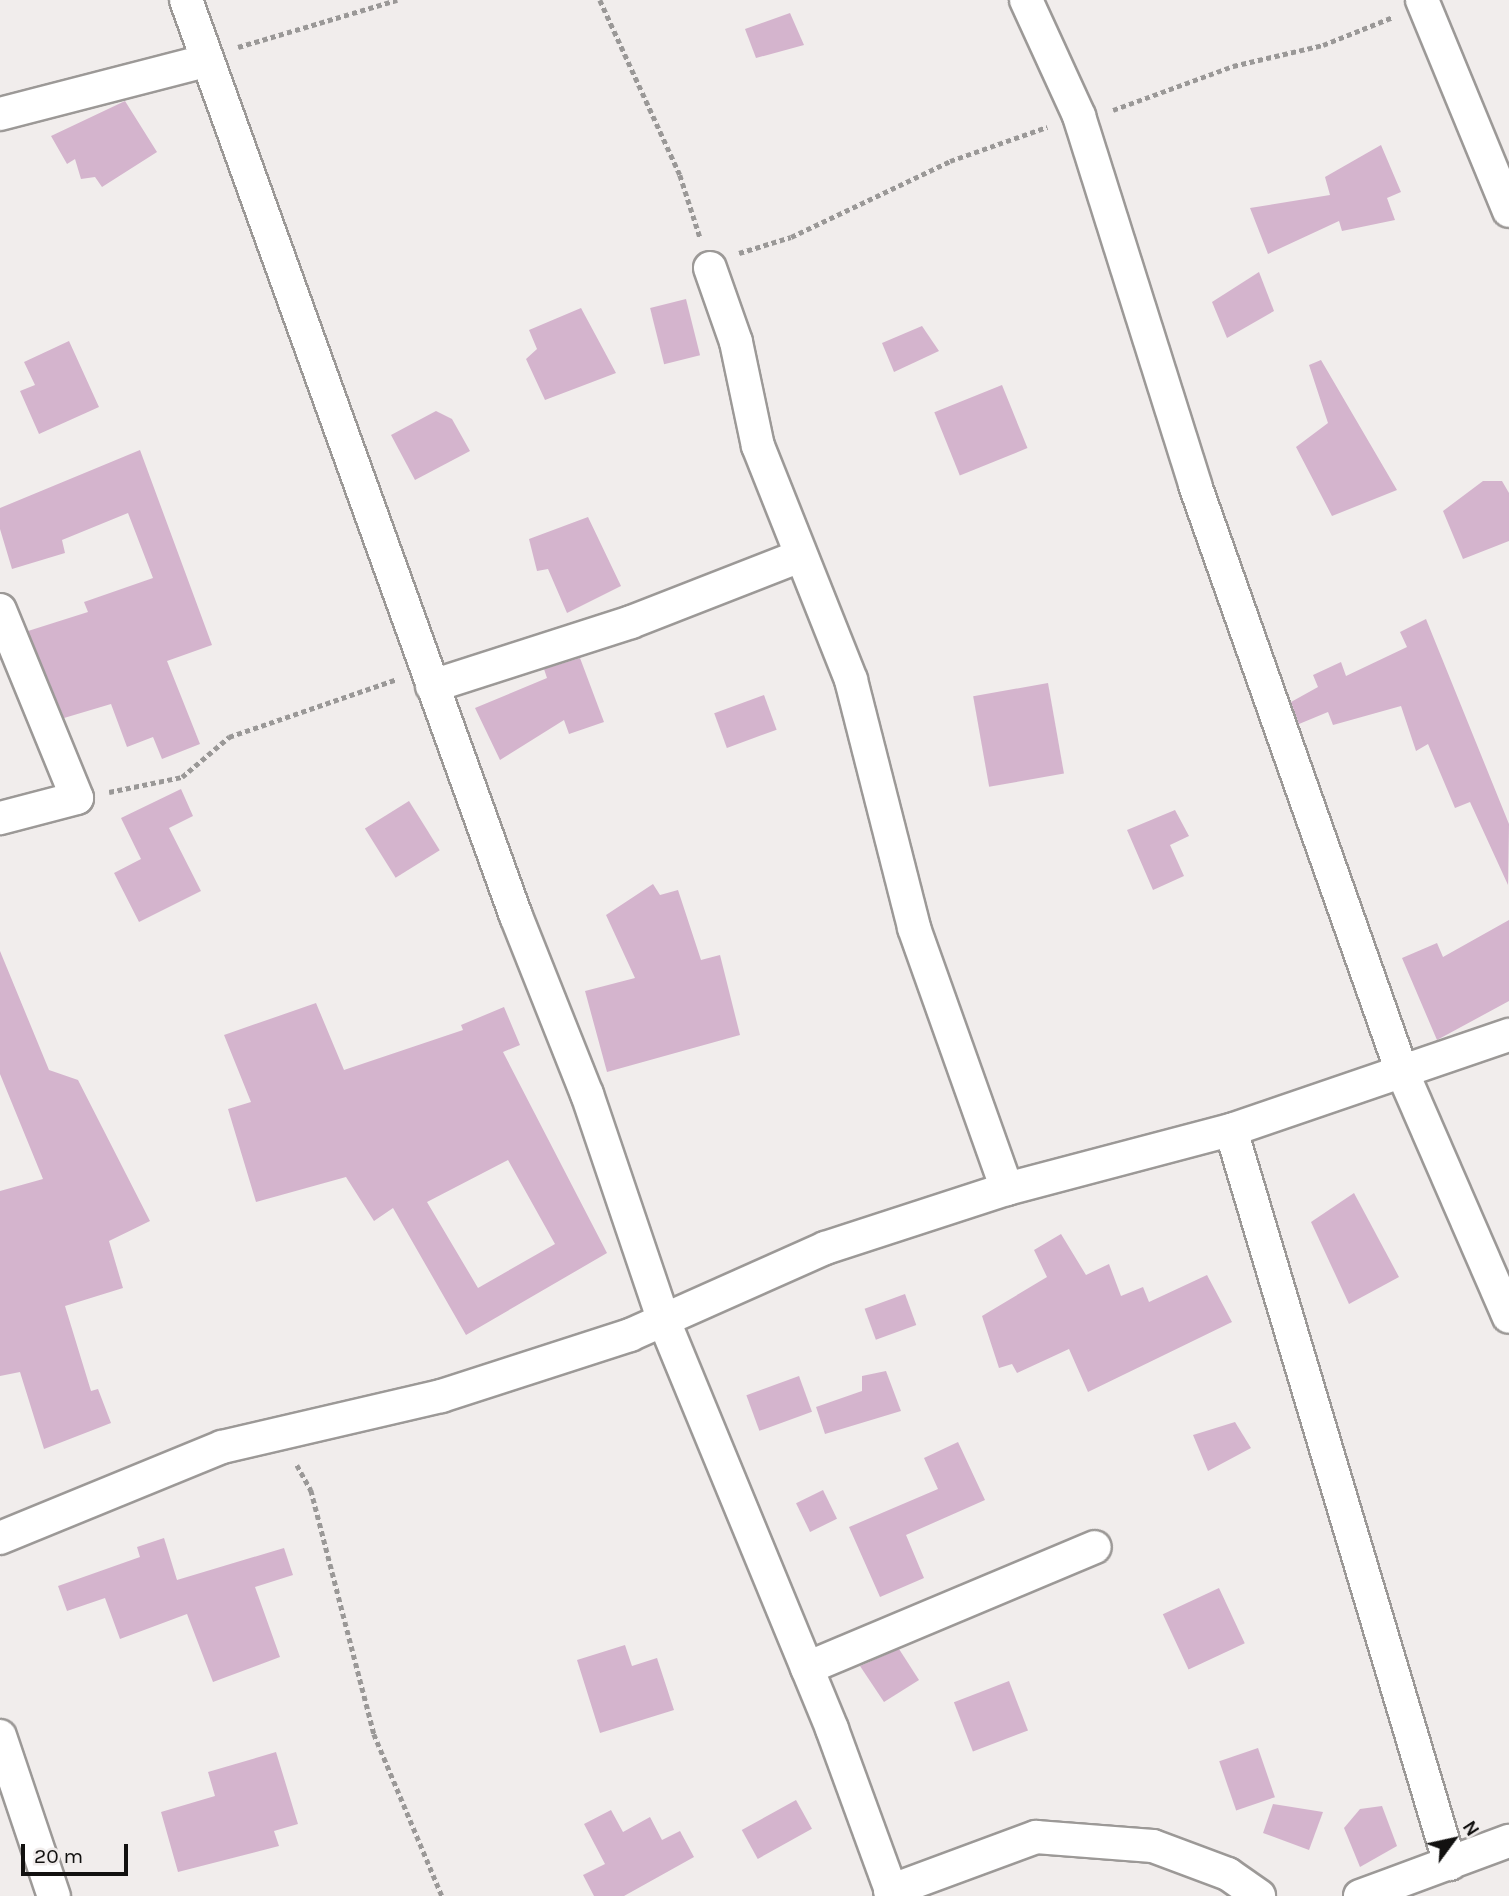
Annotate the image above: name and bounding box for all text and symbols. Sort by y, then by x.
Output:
north arrow [1418,1805,1488,1875]
text: N [1458,1817,1484,1840]
scale bar [24,1829,131,1873]
text: 20 m [34,1844,83,1868]

